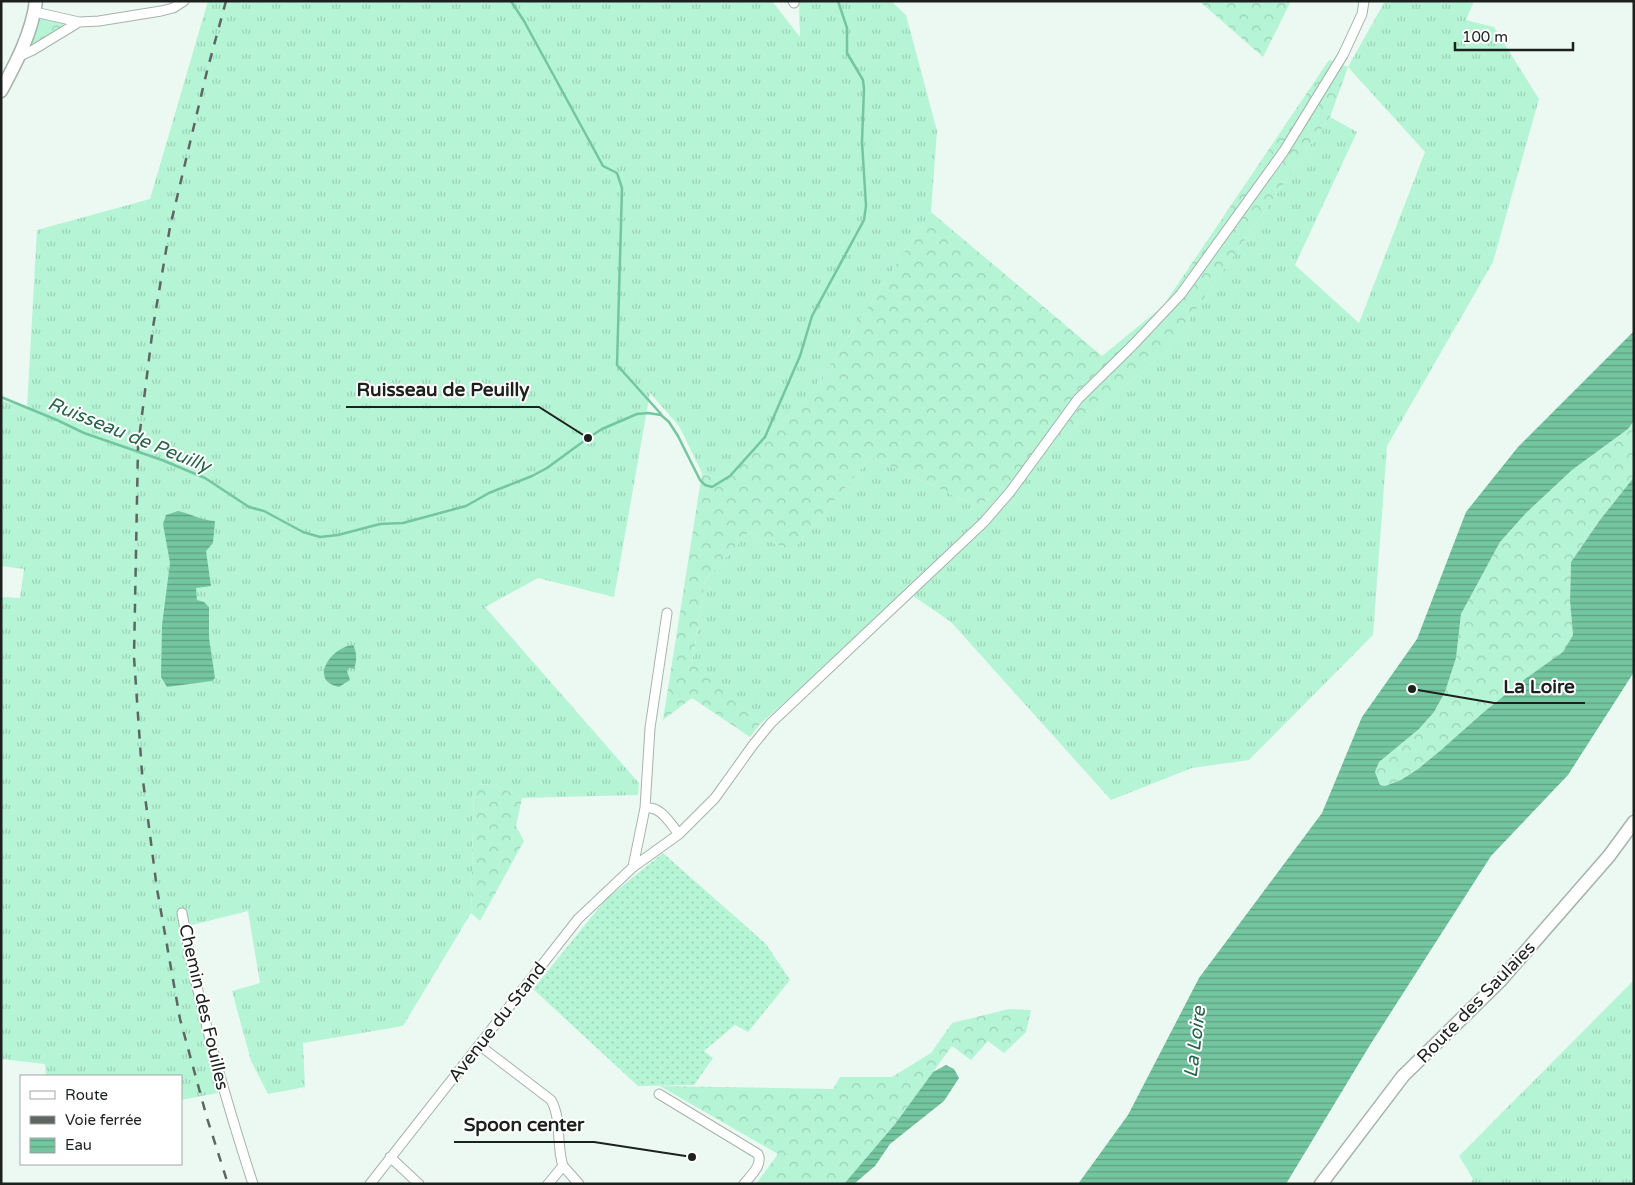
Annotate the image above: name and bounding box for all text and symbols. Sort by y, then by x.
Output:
scale bar [1455,20,1572,52]
text: 100 m [1462,28,1508,46]
callout: Ruisseau de Peuilly [346,373,539,407]
text: Ruisseau de Peuilly [357,379,530,402]
water label: Ruisseau de Peuilly [45,392,216,479]
callout: La Loire [1494,669,1585,703]
text: La Loire [1503,676,1575,698]
street label: Chemin des Fouilles [174,922,234,1092]
street label: Route des Saulaies [1412,936,1540,1068]
street label: Avenue du Stand [443,958,551,1086]
water label: La Loire [1180,1004,1210,1079]
legend [20,1075,182,1165]
text: Route [65,1086,108,1104]
callout: Spoon center [454,1108,594,1142]
text: Voie ferrée [65,1111,142,1129]
text: Spoon center [464,1114,585,1137]
text: Eau [65,1136,92,1154]

